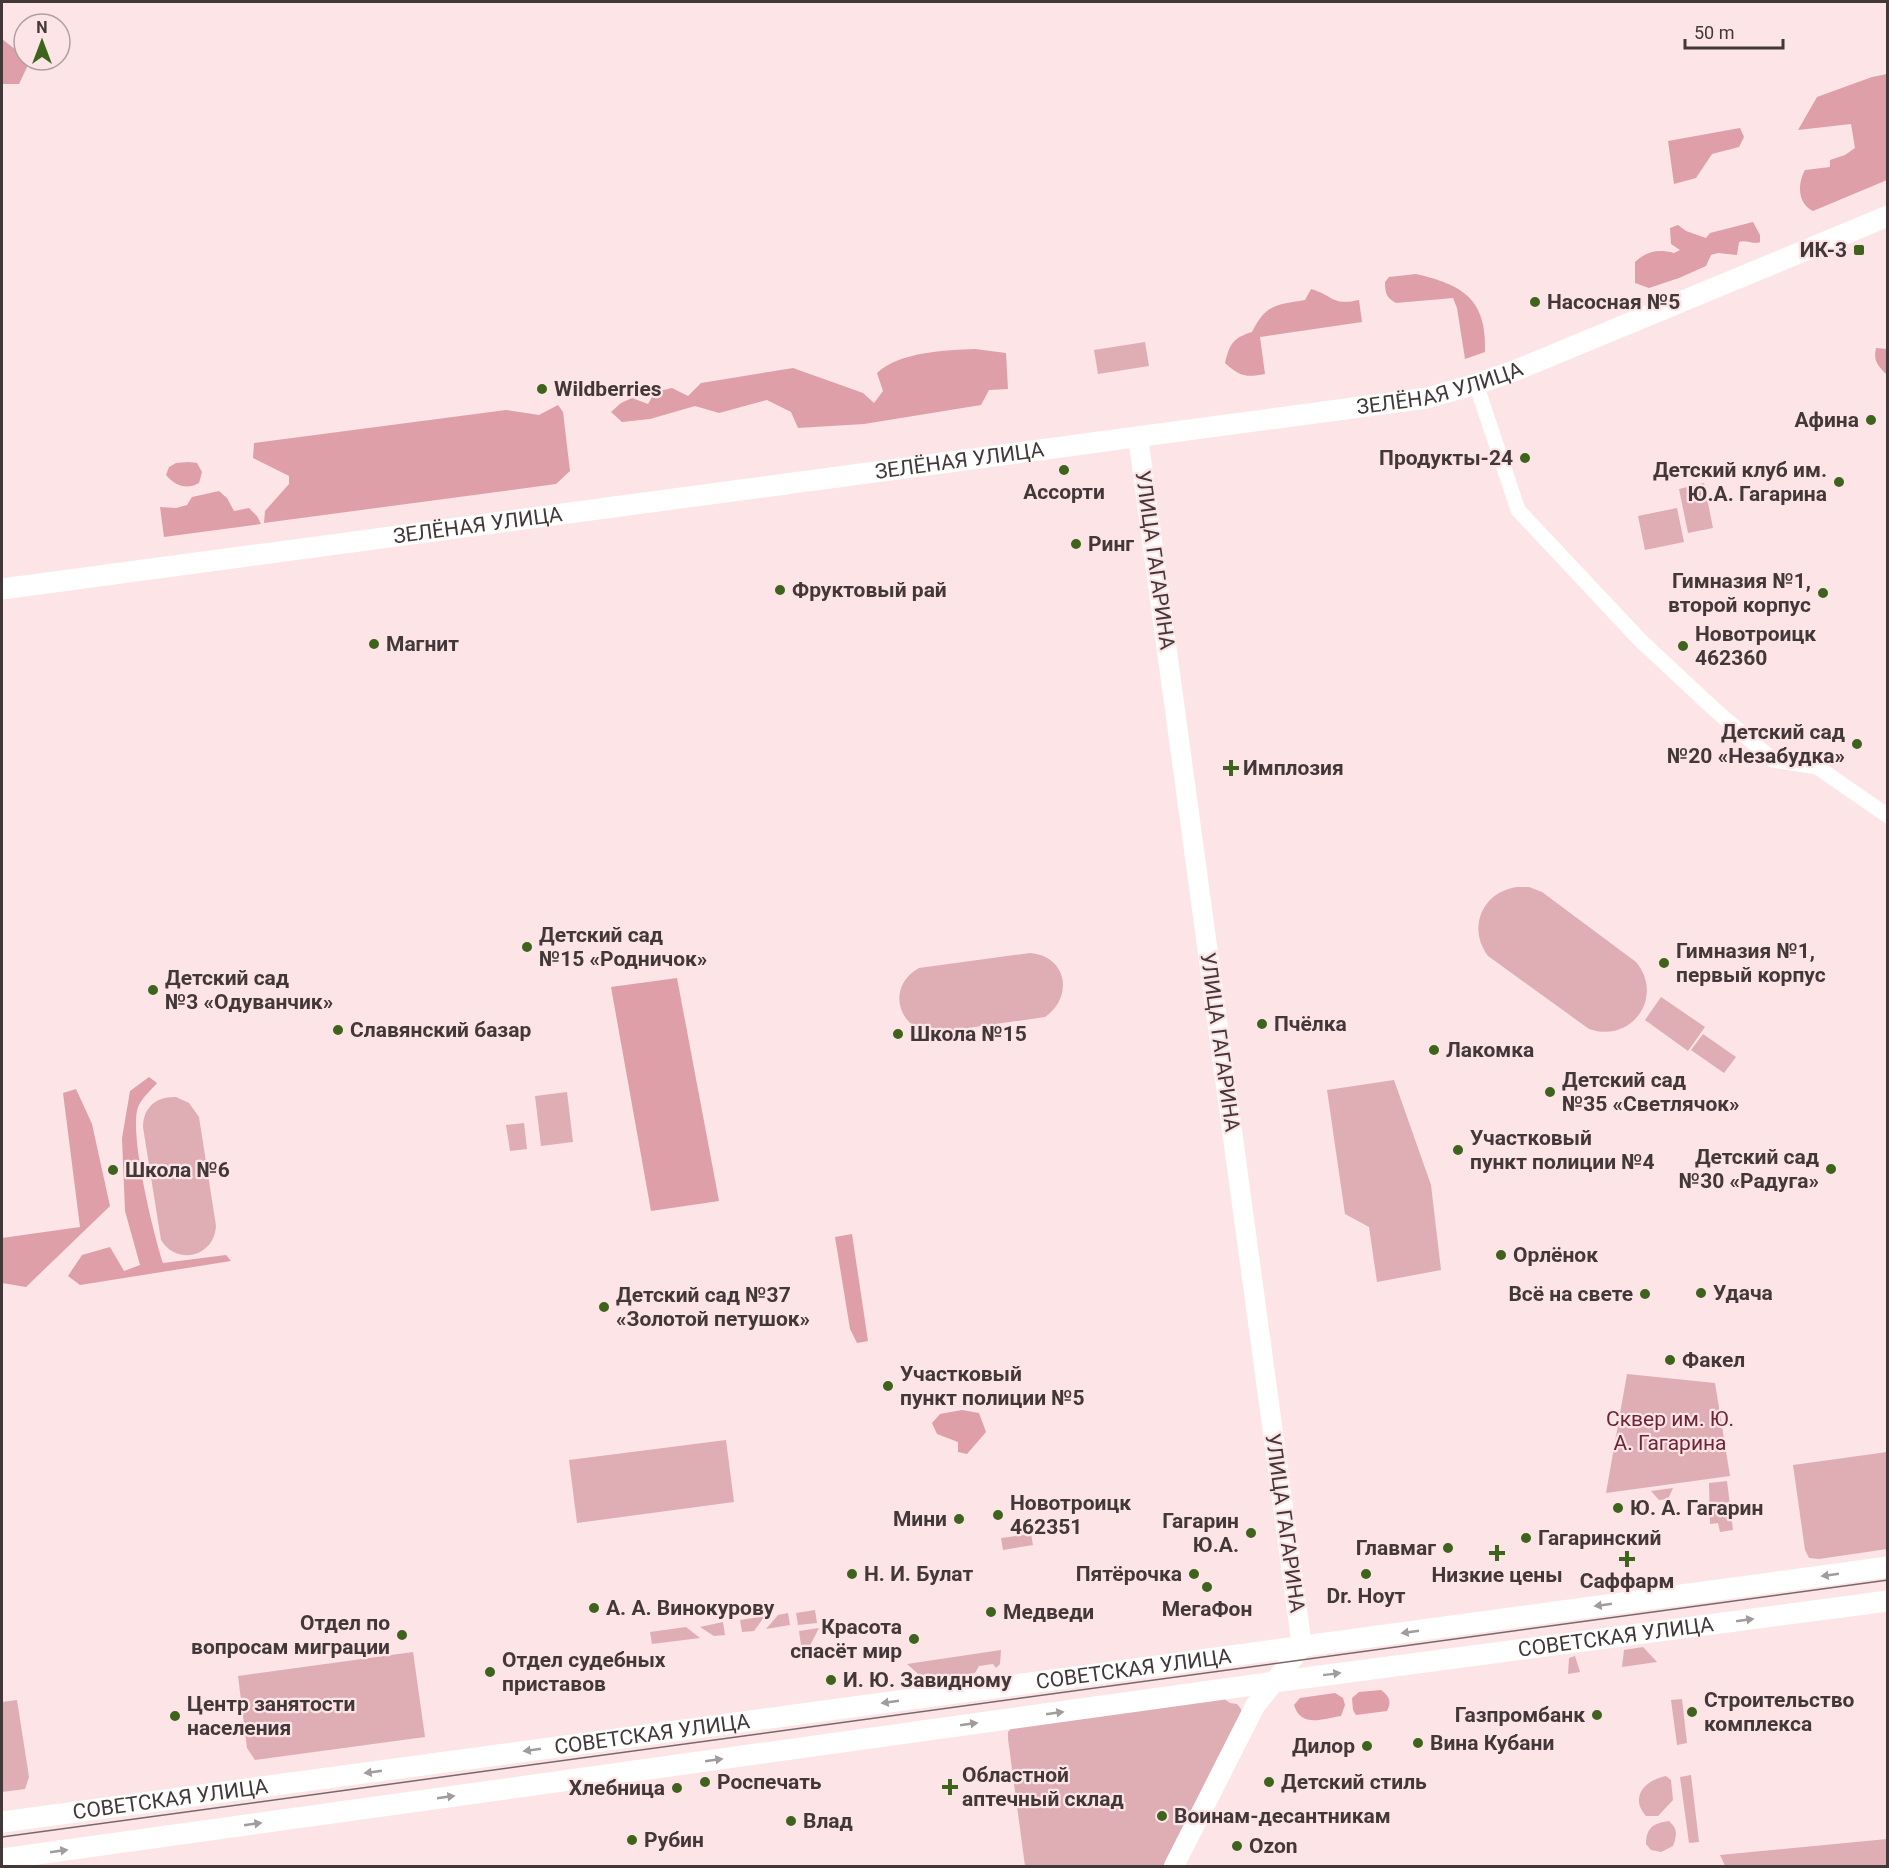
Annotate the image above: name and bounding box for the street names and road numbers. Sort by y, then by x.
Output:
street label: ЗЕЛЁНАЯ УЛИЦА [1355,357,1527,419]
street label: ЗЕЛЁНАЯ УЛИЦА [873,437,1046,484]
street label: УЛИЦА ГАГАРИНА [1131,469,1180,652]
street label: ЗЕЛЁНАЯ УЛИЦА [392,502,564,548]
street label: УЛИЦА ГАГАРИНА [1196,951,1245,1134]
street label: УЛИЦА ГАГАРИНА [1261,1432,1310,1615]
street label: СОВЕТСКАЯ УЛИЦА [1517,1612,1715,1662]
street label: СОВЕТСКАЯ УЛИЦА [1035,1644,1233,1694]
street label: СОВЕТСКАЯ УЛИЦА [553,1709,752,1759]
street label: СОВЕТСКАЯ УЛИЦА [71,1774,270,1824]

